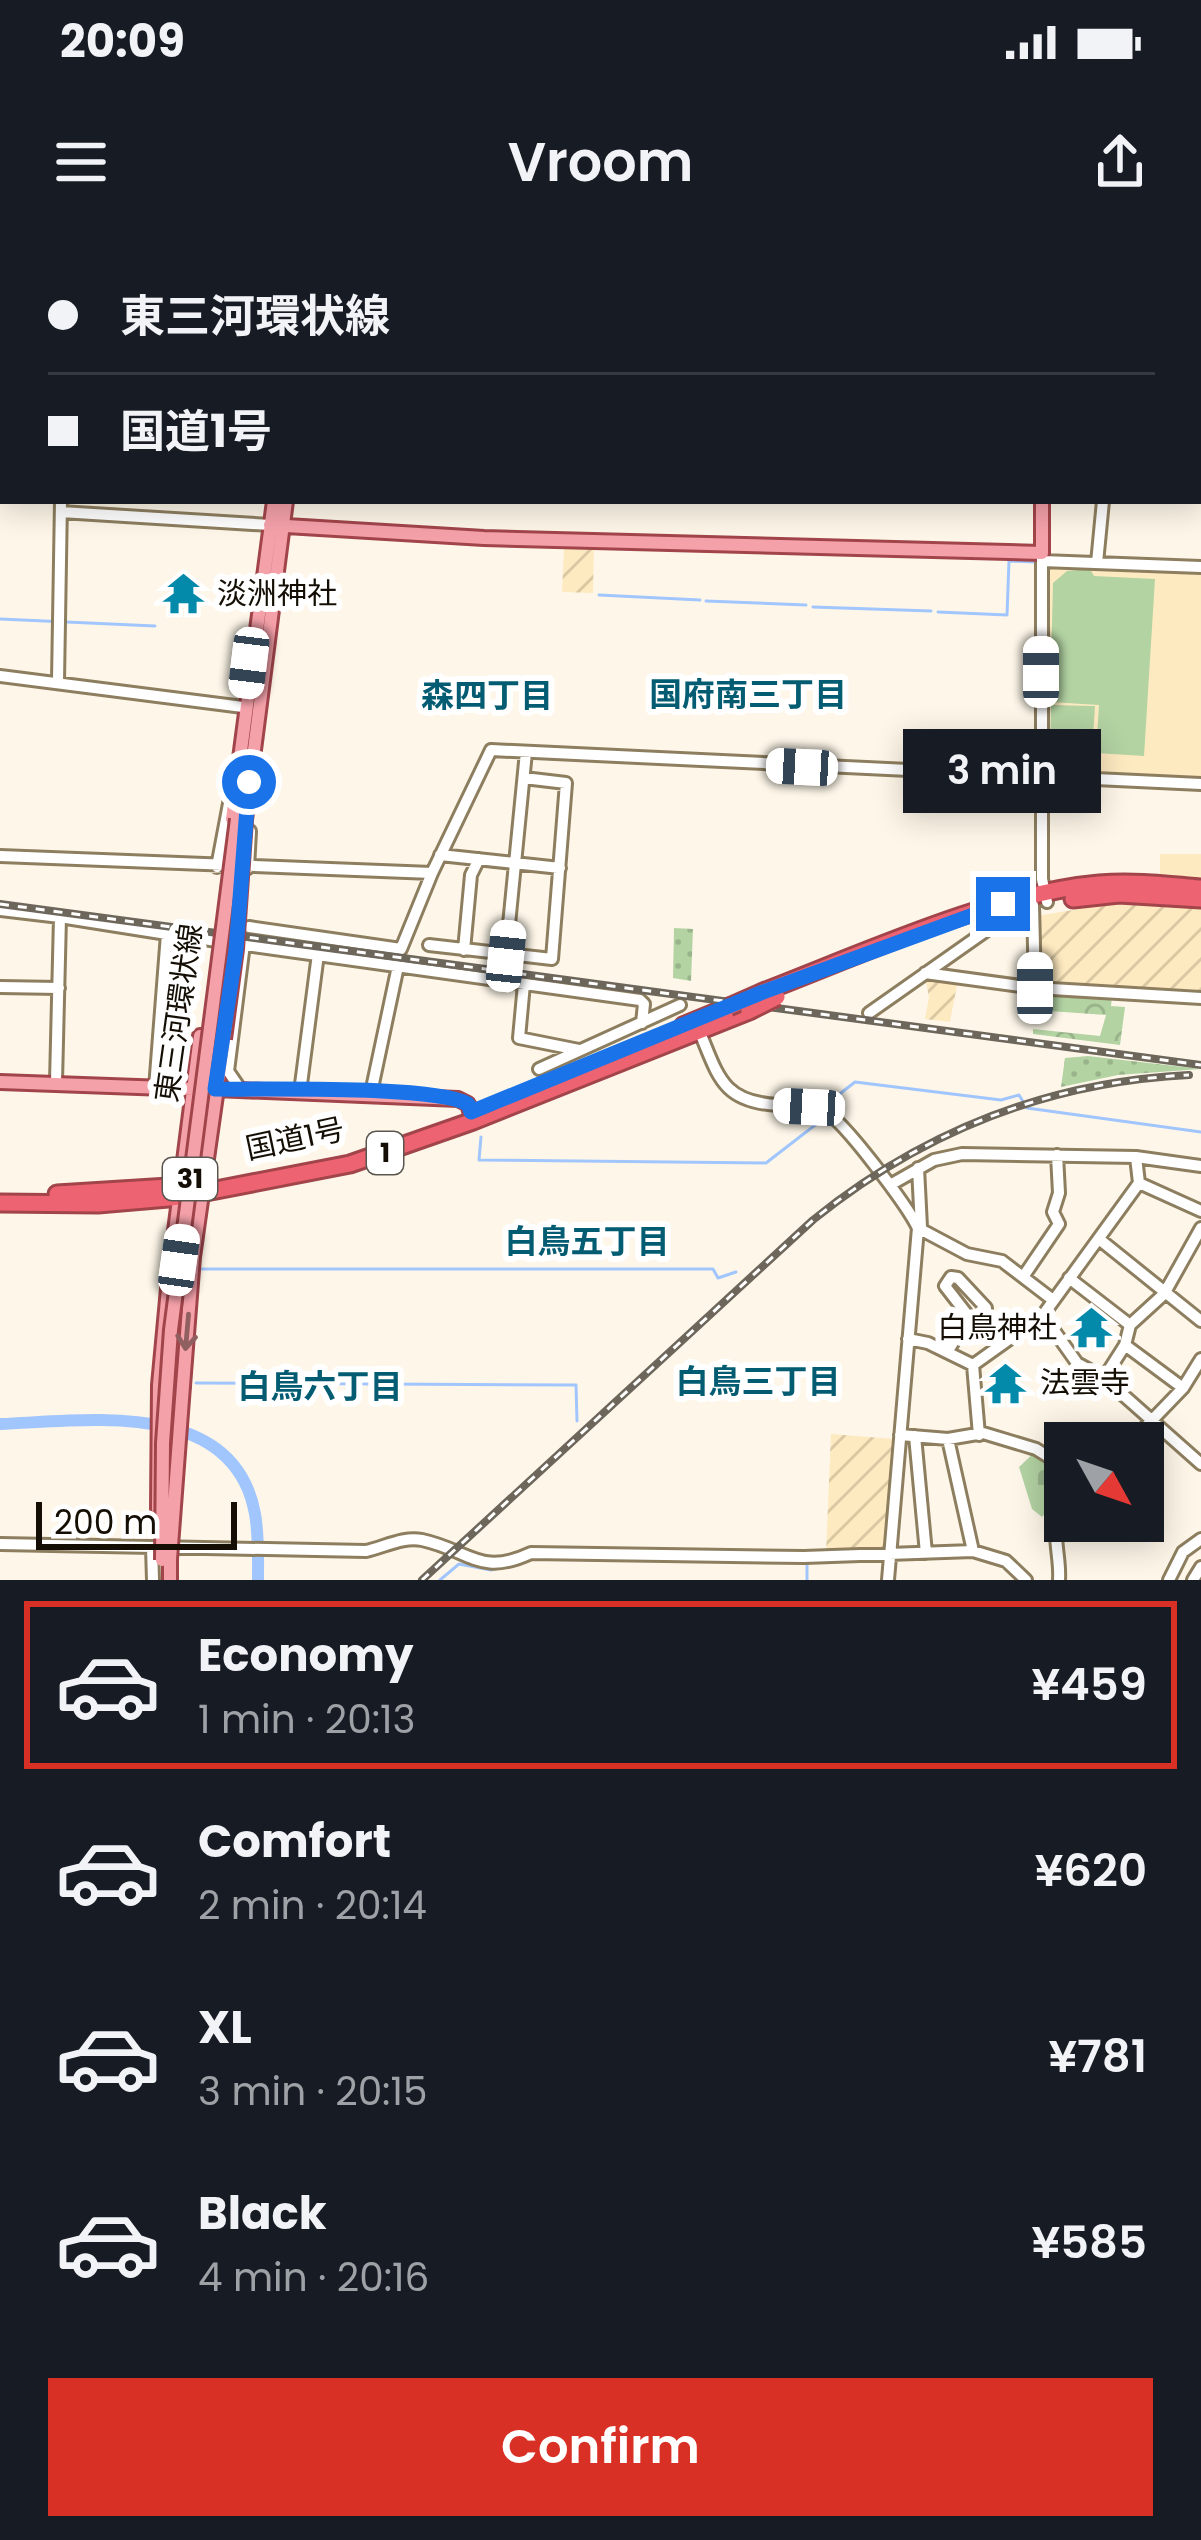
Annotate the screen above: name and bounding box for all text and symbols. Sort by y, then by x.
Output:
text: 20:09 [60,10,185,73]
text: Vroom [508,124,693,200]
icon: menu [48,129,114,195]
icon: share [1087,129,1153,195]
text: 東三河環状線 [120,285,390,348]
text: 国道1号 [120,400,272,463]
temple icon: 淡洲神社 [160,571,206,617]
place label: 淡洲神社 [217,572,337,615]
car [227,625,271,701]
car [1023,636,1059,708]
district label: 国府南三丁目 [649,671,847,718]
district label: 森四丁目 [421,672,553,719]
callout: 3 min [904,730,1102,814]
text: 3 min [947,743,1057,798]
car [765,747,839,787]
route start [222,755,276,809]
route end [976,877,1030,931]
car [484,918,528,994]
street label: 東三河環状線 [145,921,212,1105]
car [1017,952,1053,1024]
car [772,1087,846,1127]
street label: 国道1号 [242,1107,348,1170]
road number: 1 [367,1132,403,1174]
road number: 31 [163,1158,217,1200]
district label: 白鳥五丁目 [505,1218,670,1265]
car [156,1222,202,1298]
temple icon: 白鳥神社 [1068,1305,1114,1351]
place label: 白鳥神社 [937,1306,1057,1349]
one-way arrow [176,1312,199,1351]
district label: 白鳥三丁目 [676,1358,841,1405]
temple icon: 法雲寺 [983,1360,1029,1406]
place label: 法雲寺 [1040,1361,1130,1404]
district label: 白鳥六丁目 [238,1363,403,1410]
north arrow [1044,1422,1164,1542]
map controls [1044,1422,1164,1542]
scale bar [36,1496,237,1549]
text: 200 m [54,1499,157,1546]
text: Economy [198,1624,413,1687]
icon: car [54,1631,162,1739]
text: ¥459 [1031,1653,1147,1716]
text: 1 min · 20:13 [198,1692,415,1747]
text: Comfort [198,1810,391,1873]
icon: car [54,1817,162,1925]
text: ¥620 [1035,1839,1147,1902]
text: 2 min · 20:14 [198,1878,427,1933]
text: XL [198,1996,252,2059]
icon: car [54,2003,162,2111]
text: ¥781 [1048,2025,1147,2088]
text: 3 min · 20:15 [198,2064,427,2119]
text: Black [198,2182,327,2245]
icon: car [54,2189,162,2297]
text: ¥585 [1031,2211,1147,2274]
text: 4 min · 20:16 [198,2250,429,2305]
button: Confirm [48,2378,1153,2516]

